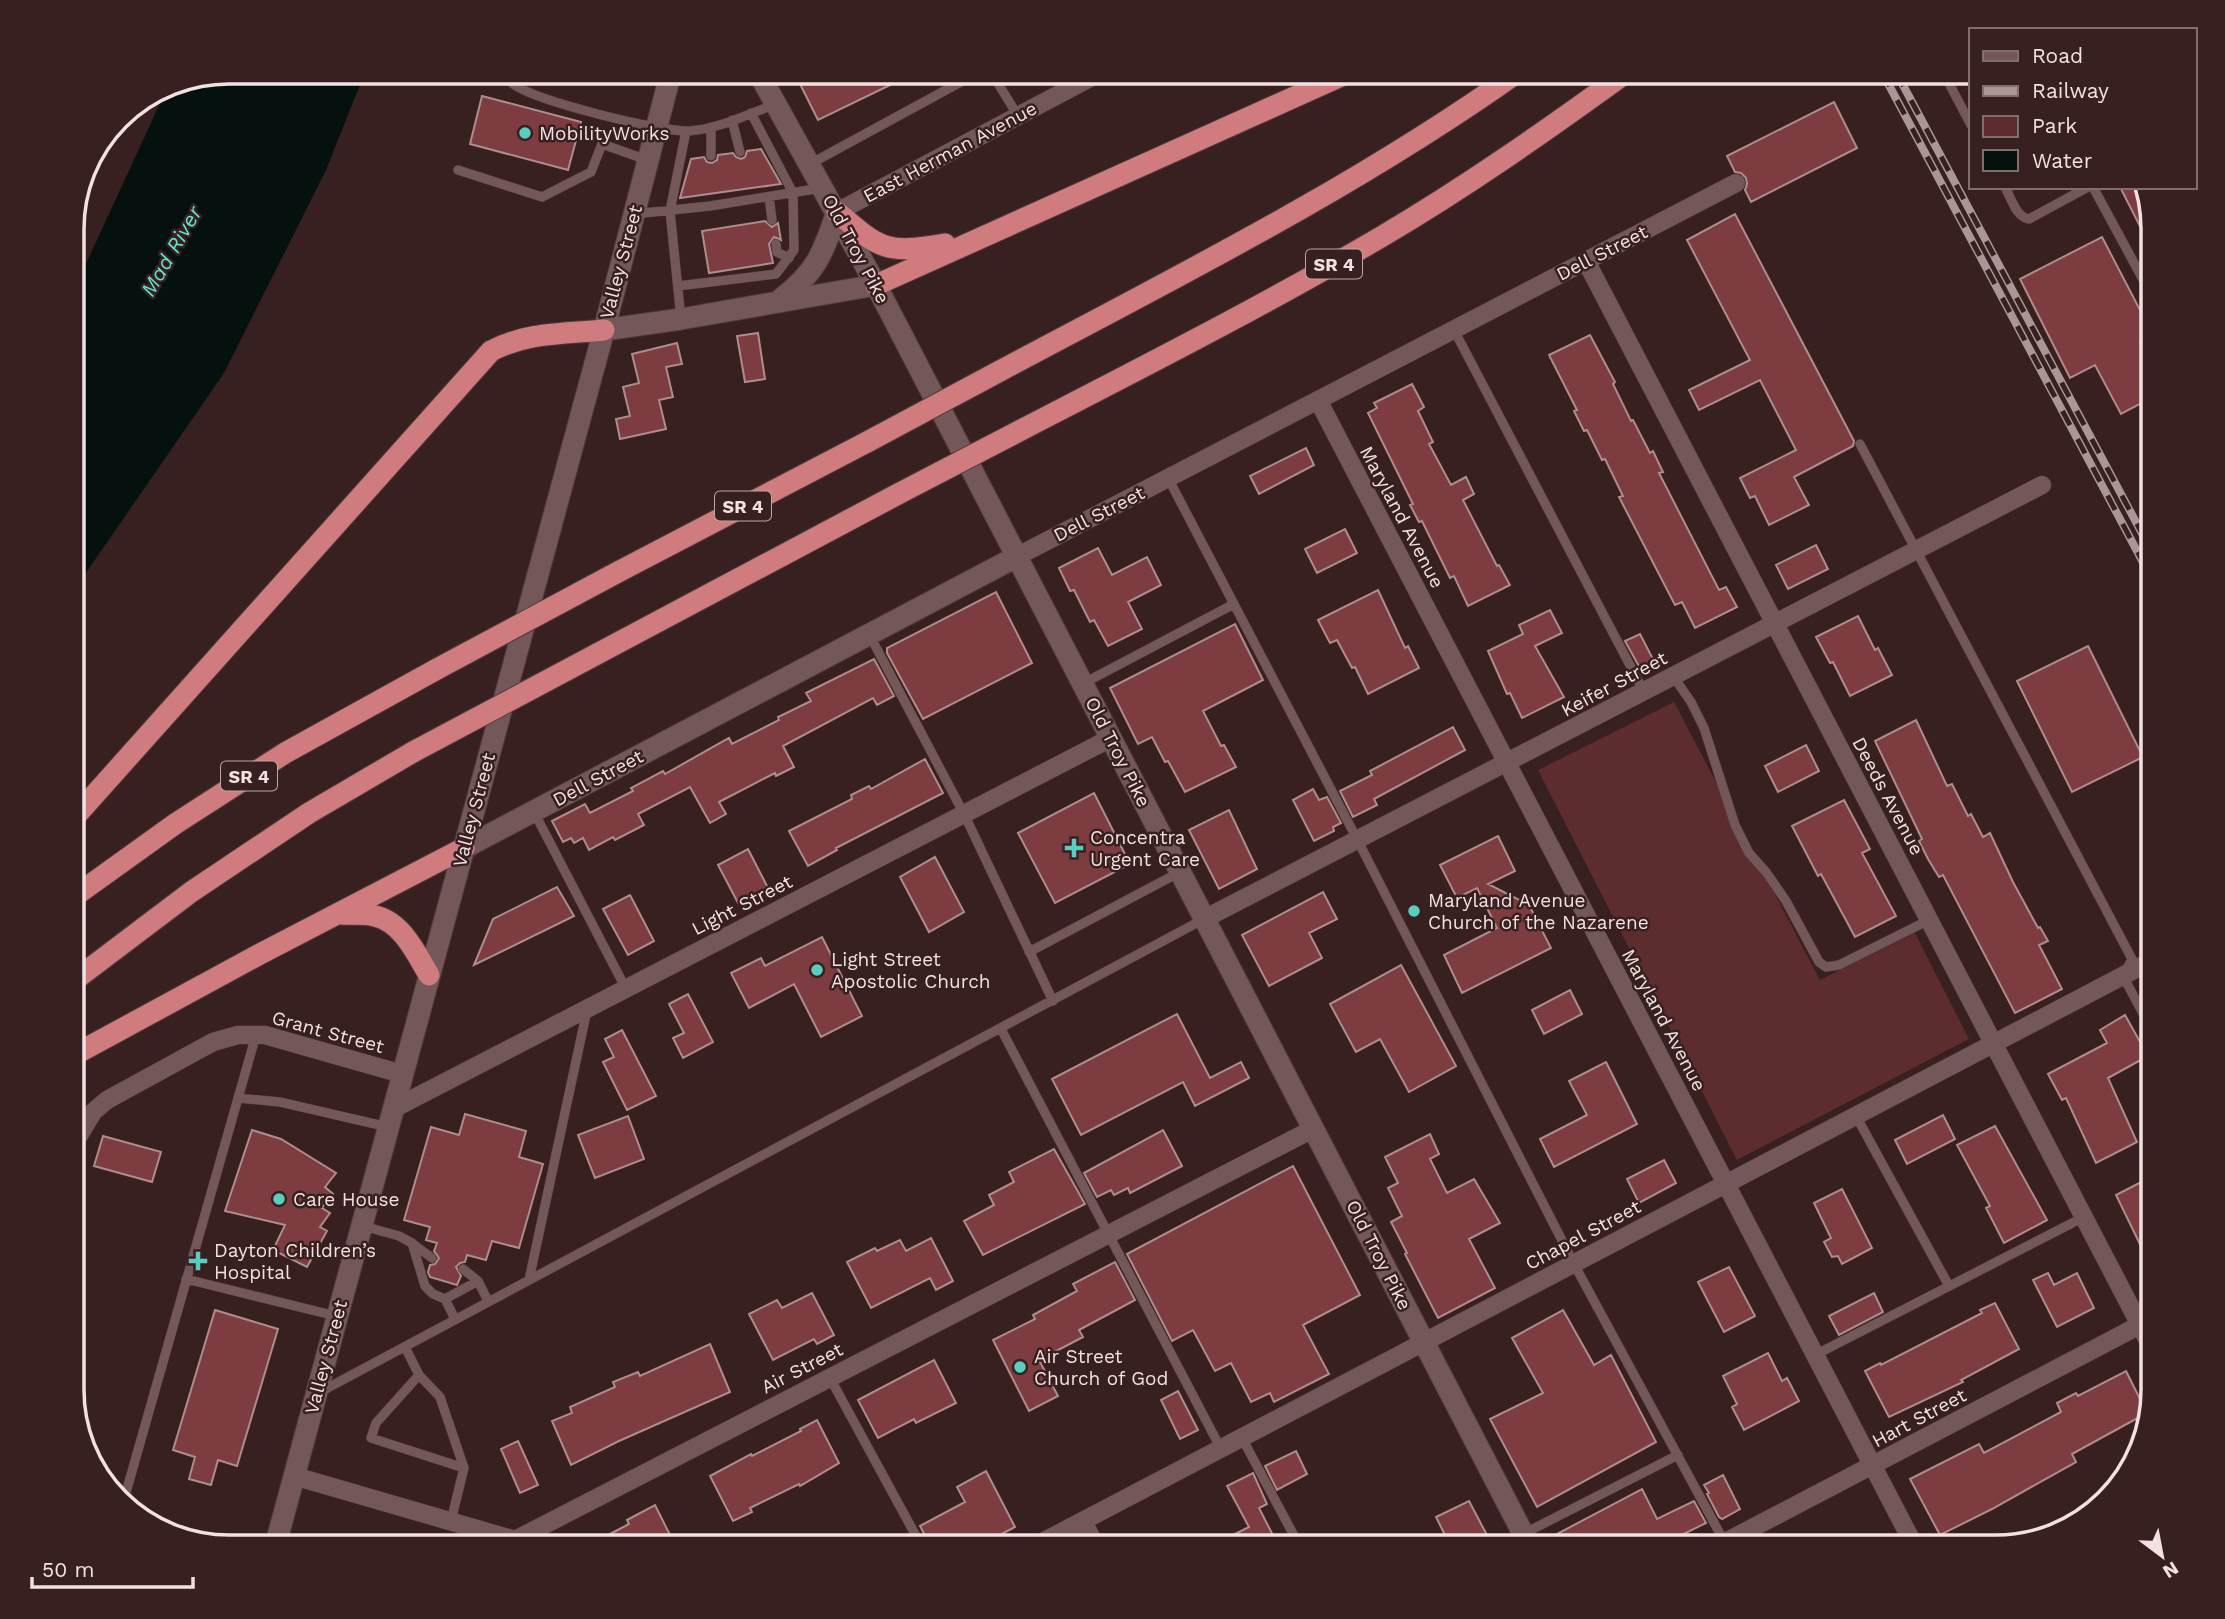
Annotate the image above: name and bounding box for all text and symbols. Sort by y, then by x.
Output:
legend [1969,28,2197,189]
text: Road [2032,43,2083,68]
text: Railway [2032,78,2109,103]
street label: East Herman Avenue [859,96,1041,208]
text: Park [2032,113,2077,138]
place label: MobilityWorks [539,122,669,145]
marker: MobilityWorks [517,125,533,141]
text: Water [2032,148,2093,173]
street label: Old Troy Pike [818,190,894,308]
water label: Mad River [135,201,207,301]
street label: Valley Street [595,202,647,322]
street label: Dell Street [1553,220,1651,286]
road number: SR 4 [1306,250,1362,278]
street label: Maryland Avenue [1355,442,1449,592]
street label: Dell Street [1050,481,1148,547]
road number: SR 4 [715,492,771,520]
street label: Keifer Street [1557,646,1671,722]
street label: Old Troy Pike [1080,693,1156,811]
street label: Deeds Avenue [1847,733,1929,859]
street label: Dell Street [549,745,647,811]
street label: Valley Street [448,750,500,870]
road number: SR 4 [221,762,277,790]
place label: Concentra Urgent Care [1090,826,1200,871]
marker: Concentra Urgent Care [1064,838,1084,858]
street label: Light Street [688,870,796,940]
place label: Maryland Avenue Church of the Nazarene [1428,889,1649,934]
marker: Maryland Avenue Church of the Nazarene [1406,903,1422,919]
street label: Maryland Avenue [1617,945,1711,1095]
place label: Light Street Apostolic Church [831,948,991,993]
marker: Light Street Apostolic Church [809,962,825,978]
street label: Grant Street [269,1006,387,1058]
place label: Care House [293,1188,400,1211]
marker: Care House [271,1191,287,1207]
street label: Chapel Street [1521,1195,1645,1275]
street label: Old Troy Pike [1341,1196,1417,1314]
place label: Dayton Children’s Hospital [214,1239,376,1284]
marker: Dayton Children’s Hospital [188,1251,208,1271]
street label: Valley Street [300,1297,352,1417]
street label: Air Street [757,1338,847,1398]
place label: Air Street Church of God [1034,1345,1168,1390]
marker: Air Street Church of God [1012,1359,1028,1375]
street label: Hart Street [1868,1384,1970,1452]
north arrow [2127,1521,2197,1591]
scale bar [32,1546,192,1590]
text: 50 m [42,1557,94,1582]
text: N [2159,1557,2183,1583]

